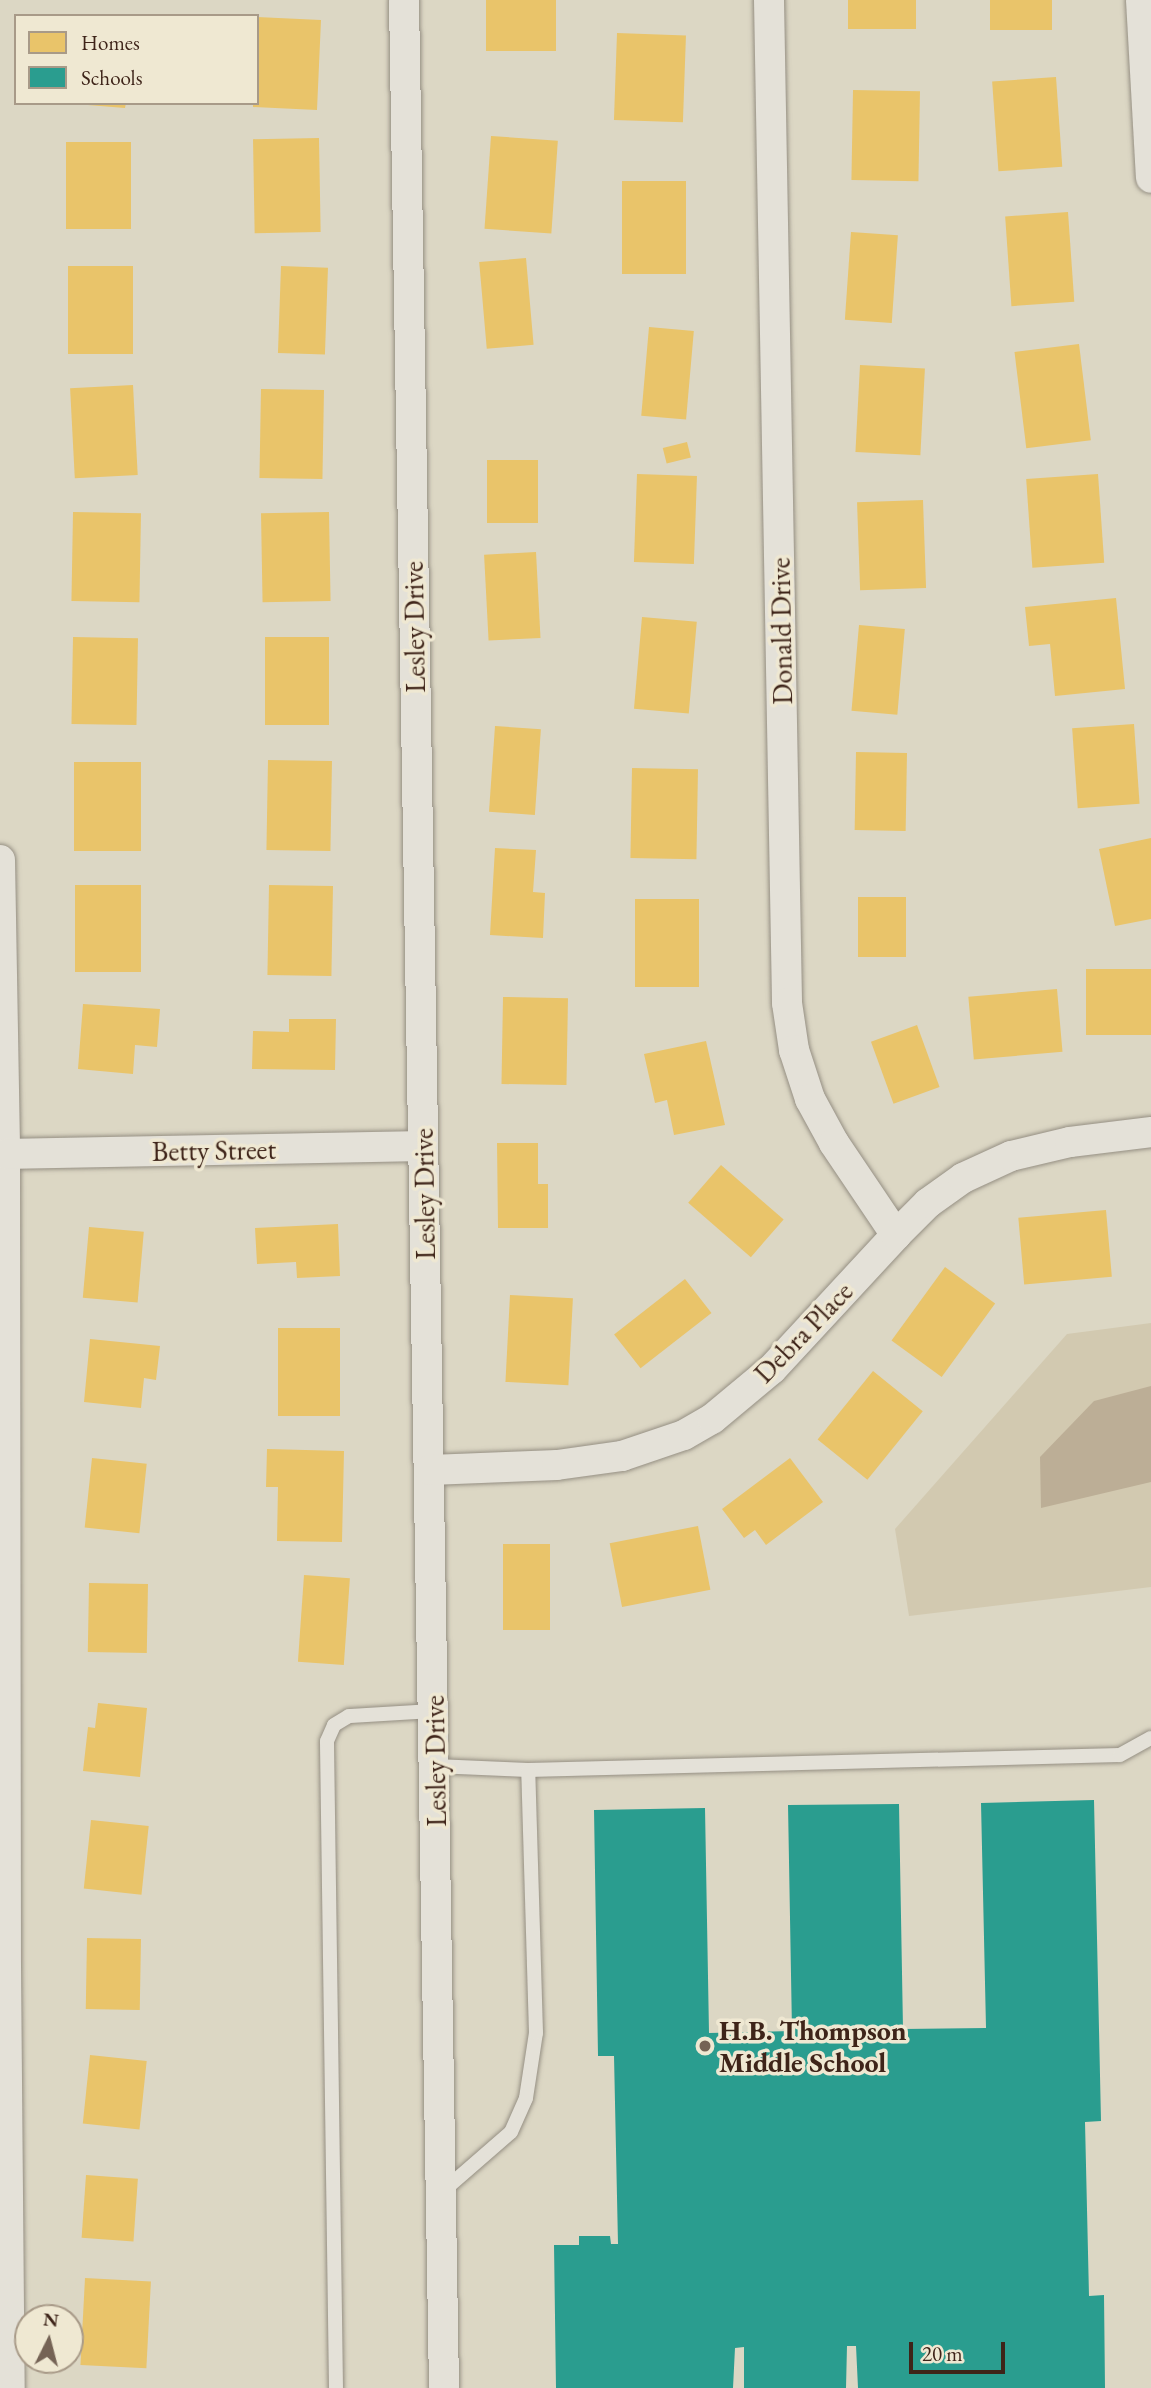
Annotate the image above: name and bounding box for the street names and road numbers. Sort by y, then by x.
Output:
street label: Donald Drive [763,557,799,705]
street label: Lesley Drive [396,561,432,693]
street label: Lesley Drive [406,1128,442,1260]
street label: Betty Street [152,1132,276,1168]
street label: Debra Place [747,1274,859,1390]
street label: Lesley Drive [417,1695,453,1827]

